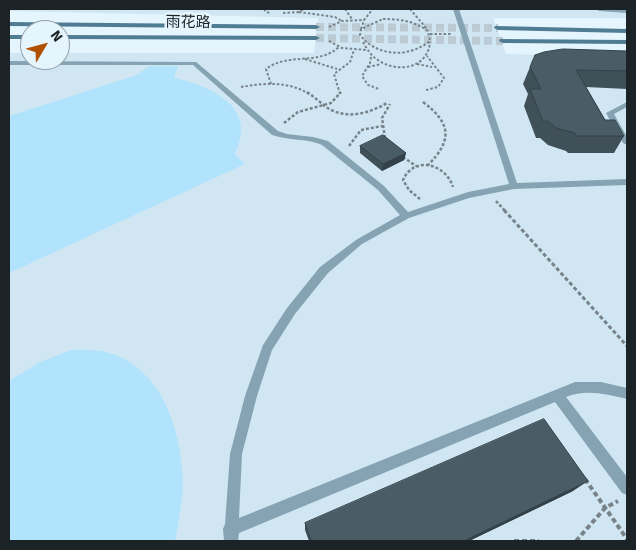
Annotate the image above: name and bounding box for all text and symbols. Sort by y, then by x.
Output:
street label: 雨花路 [165,14,211,32]
north arrow [20,20,70,70]
text: N [47,27,66,45]

